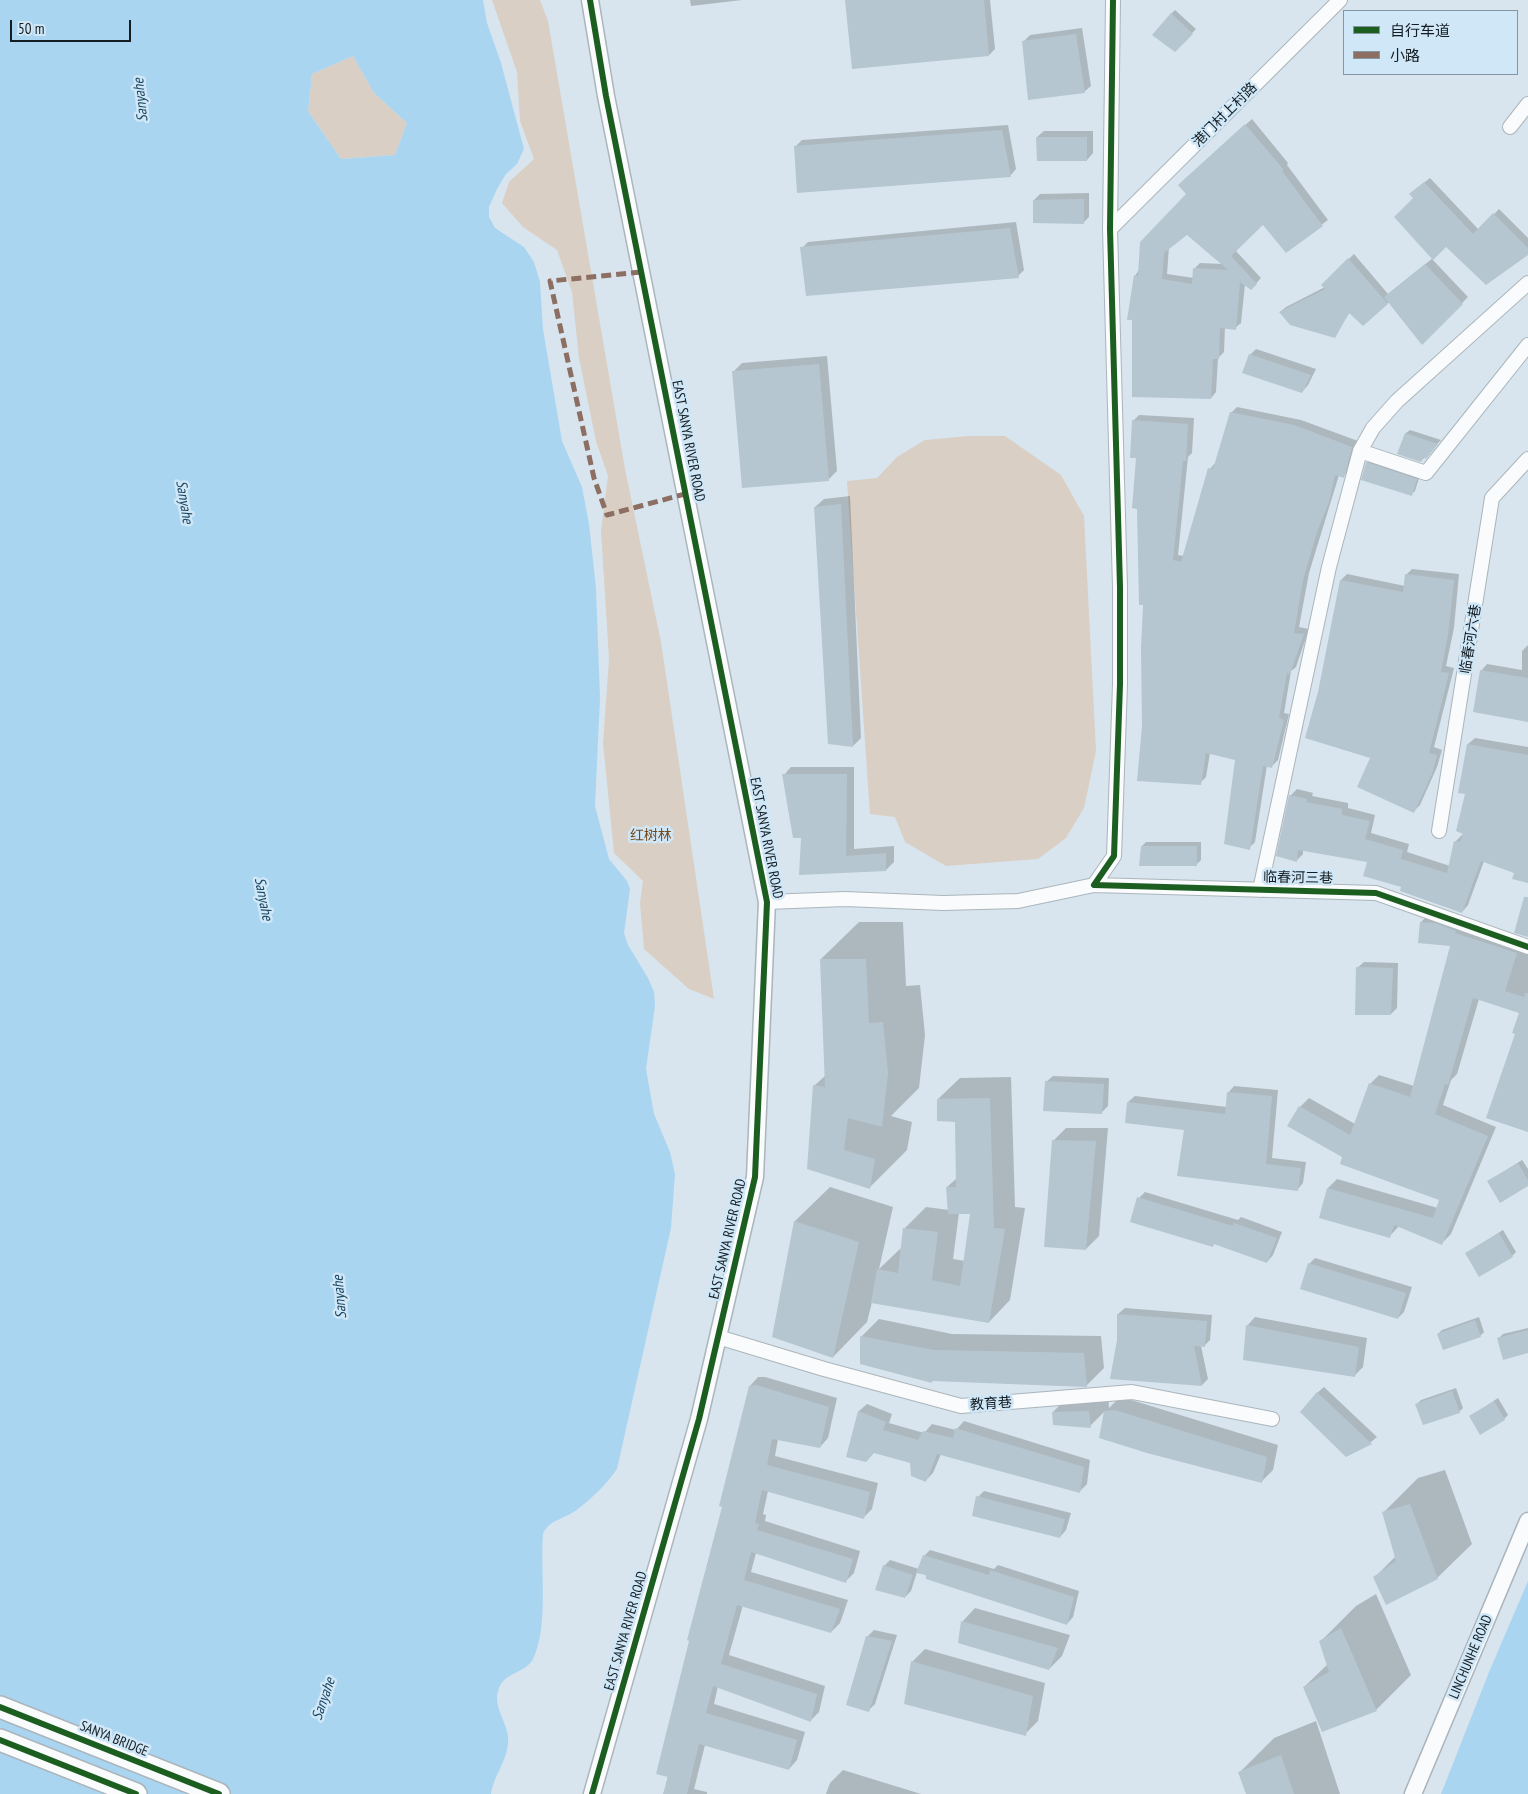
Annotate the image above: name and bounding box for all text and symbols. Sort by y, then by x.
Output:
scale bar [12,10,134,42]
legend [1343,10,1518,75]
text: 50 m [18,19,44,38]
text: 自行车道 [1390,21,1450,40]
text: 小路 [1390,46,1420,65]
water label: Sanyahe [130,77,152,123]
street label: 港门村上村路 [1189,79,1261,151]
street label: EAST SANYA RIVER ROAD [668,379,708,503]
water label: Sanyahe [172,479,196,525]
street label: 临春河六巷 [1457,603,1485,675]
street label: EAST SANYA RIVER ROAD [746,776,786,900]
park label: 红树林 [630,828,672,844]
street label: 临春河三巷 [1263,869,1333,887]
water label: Sanyahe [250,876,276,922]
street label: EAST SANYA RIVER ROAD [706,1177,750,1301]
water label: Sanyahe [329,1275,351,1319]
street label: 教育巷 [969,1394,1013,1414]
street label: EAST SANYA RIVER ROAD [601,1570,651,1692]
street label: LINCHUNHE ROAD [1446,1613,1496,1701]
water label: Sanyahe [308,1676,340,1722]
street label: SANYA BRIDGE [77,1718,151,1760]

